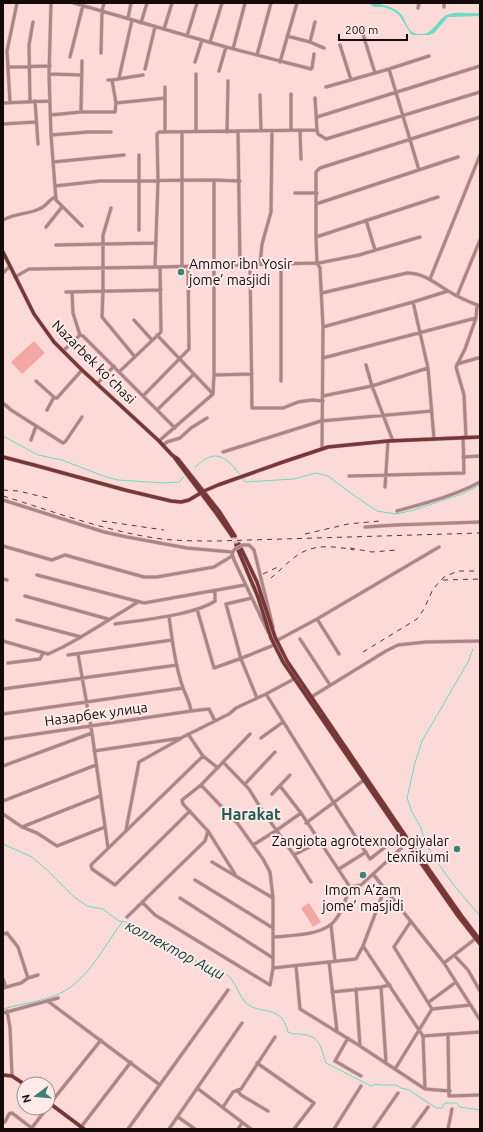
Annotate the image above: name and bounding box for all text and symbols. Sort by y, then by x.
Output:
scale bar [339,16,407,42]
text: 200 m [345,23,378,36]
place label: Ammor ibn Yosir jome’ masjidi [188,256,293,288]
marker: Ammor ibn Yosir jome’ masjidi [176,267,186,277]
street label: Nazarbek ko'chasi [49,317,139,407]
street label: Назарбек улица [44,699,148,729]
district label: Harakat [221,805,281,823]
place label: Zangiota agrotexnologiyalar texnikumi [272,833,450,865]
marker: Zangiota agrotexnologiyalar texnikumi [452,844,462,854]
marker: Imom A’zam jome’ masjidi [358,870,368,880]
place label: Imom A’zam jome’ masjidi [321,882,404,914]
water label: коллектор Ащи [123,916,228,983]
north arrow [16,1076,56,1116]
text: N [19,1093,33,1104]

